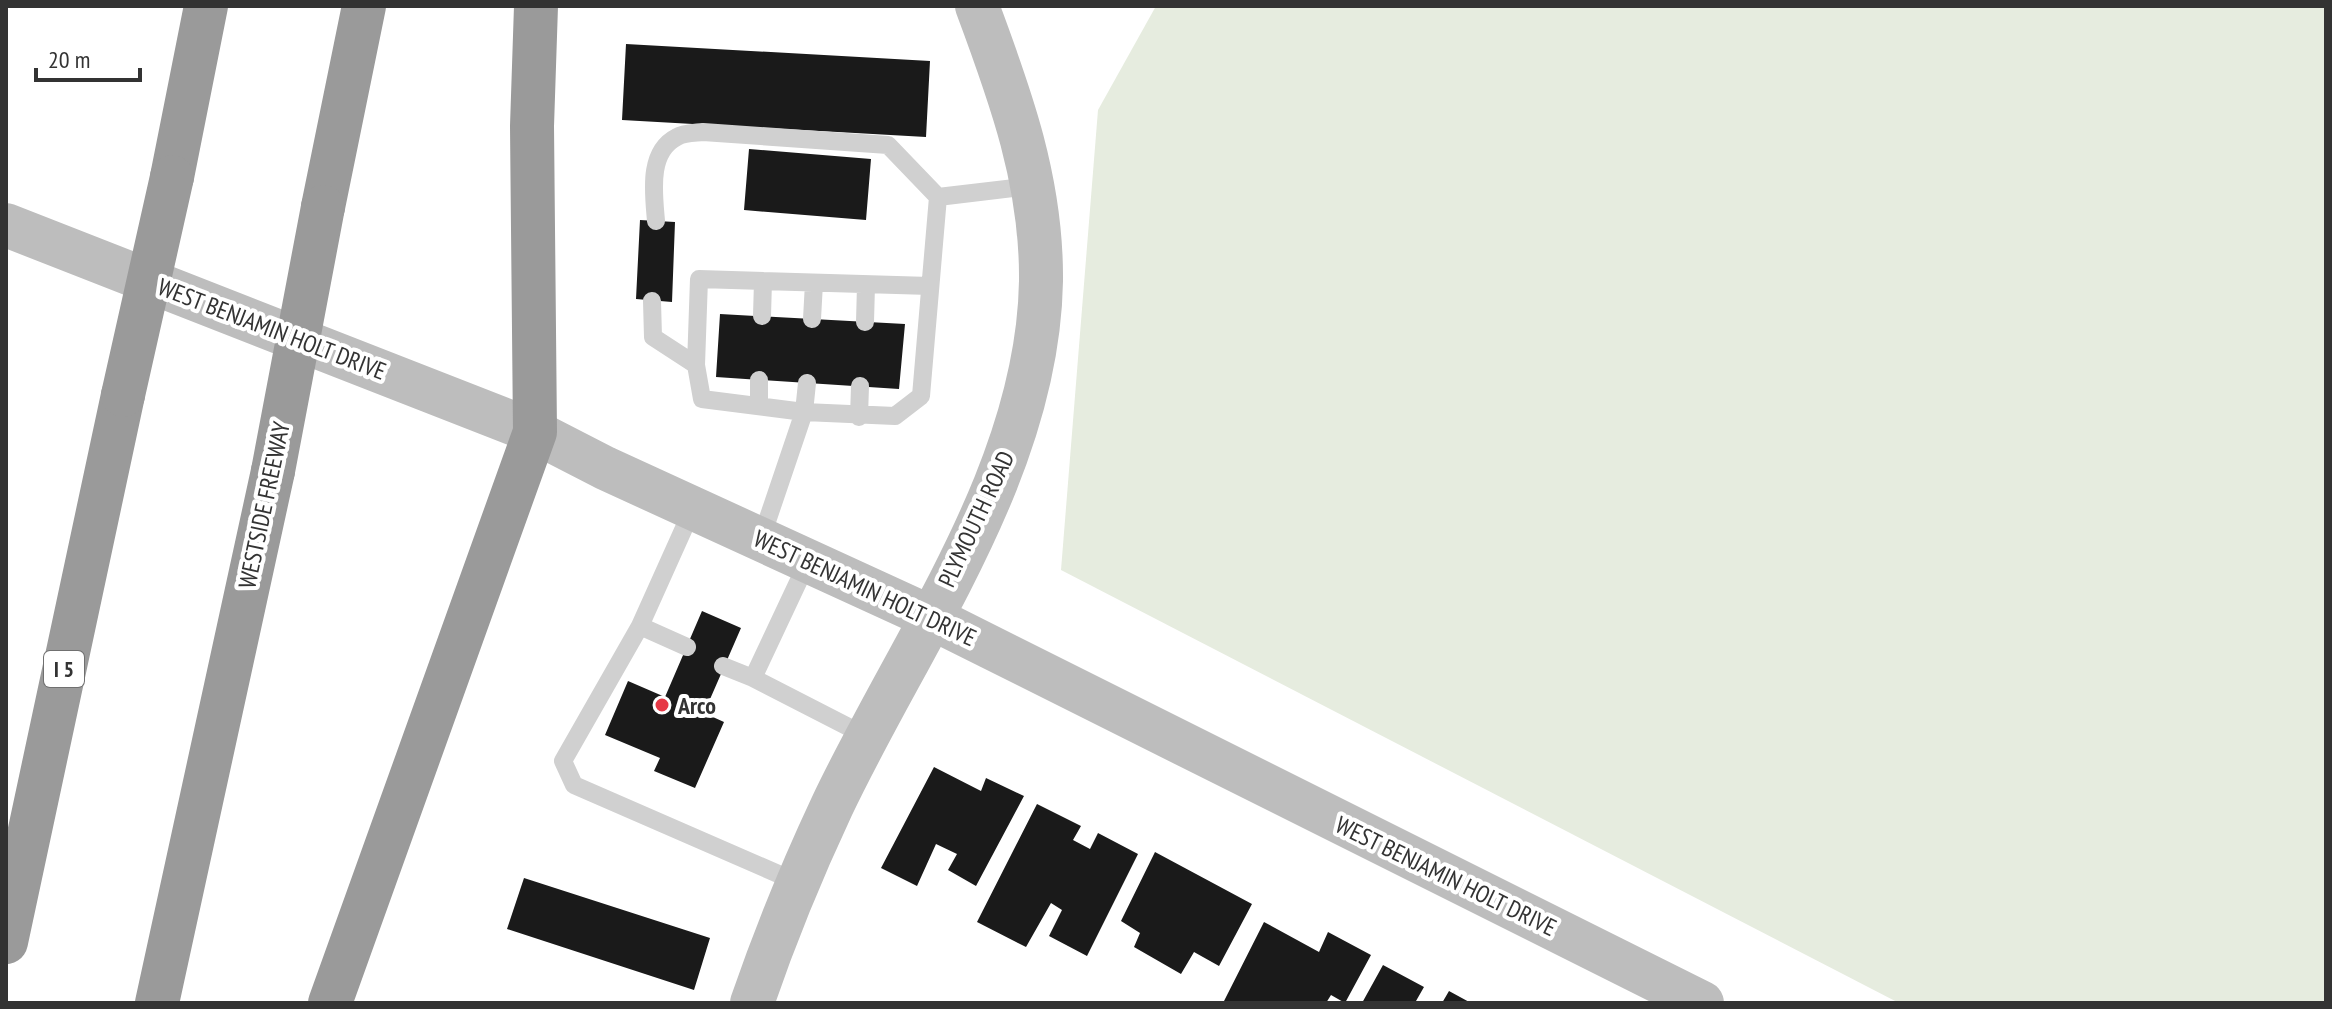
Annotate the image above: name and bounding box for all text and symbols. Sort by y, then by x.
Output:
scale bar [36,32,140,82]
text: 20 m [48,44,90,75]
street label: WEST BENJAMIN HOLT DRIVE [153,271,391,387]
street label: WESTSIDE FREEWAY [231,419,297,591]
street label: PLYMOUTH ROAD [931,446,1021,592]
street label: WEST BENJAMIN HOLT DRIVE [749,523,981,653]
road number: I 5 [44,651,84,687]
place label: Arco [677,690,716,721]
marker: Arco [653,696,671,714]
street label: WEST BENJAMIN HOLT DRIVE [1330,809,1562,943]

